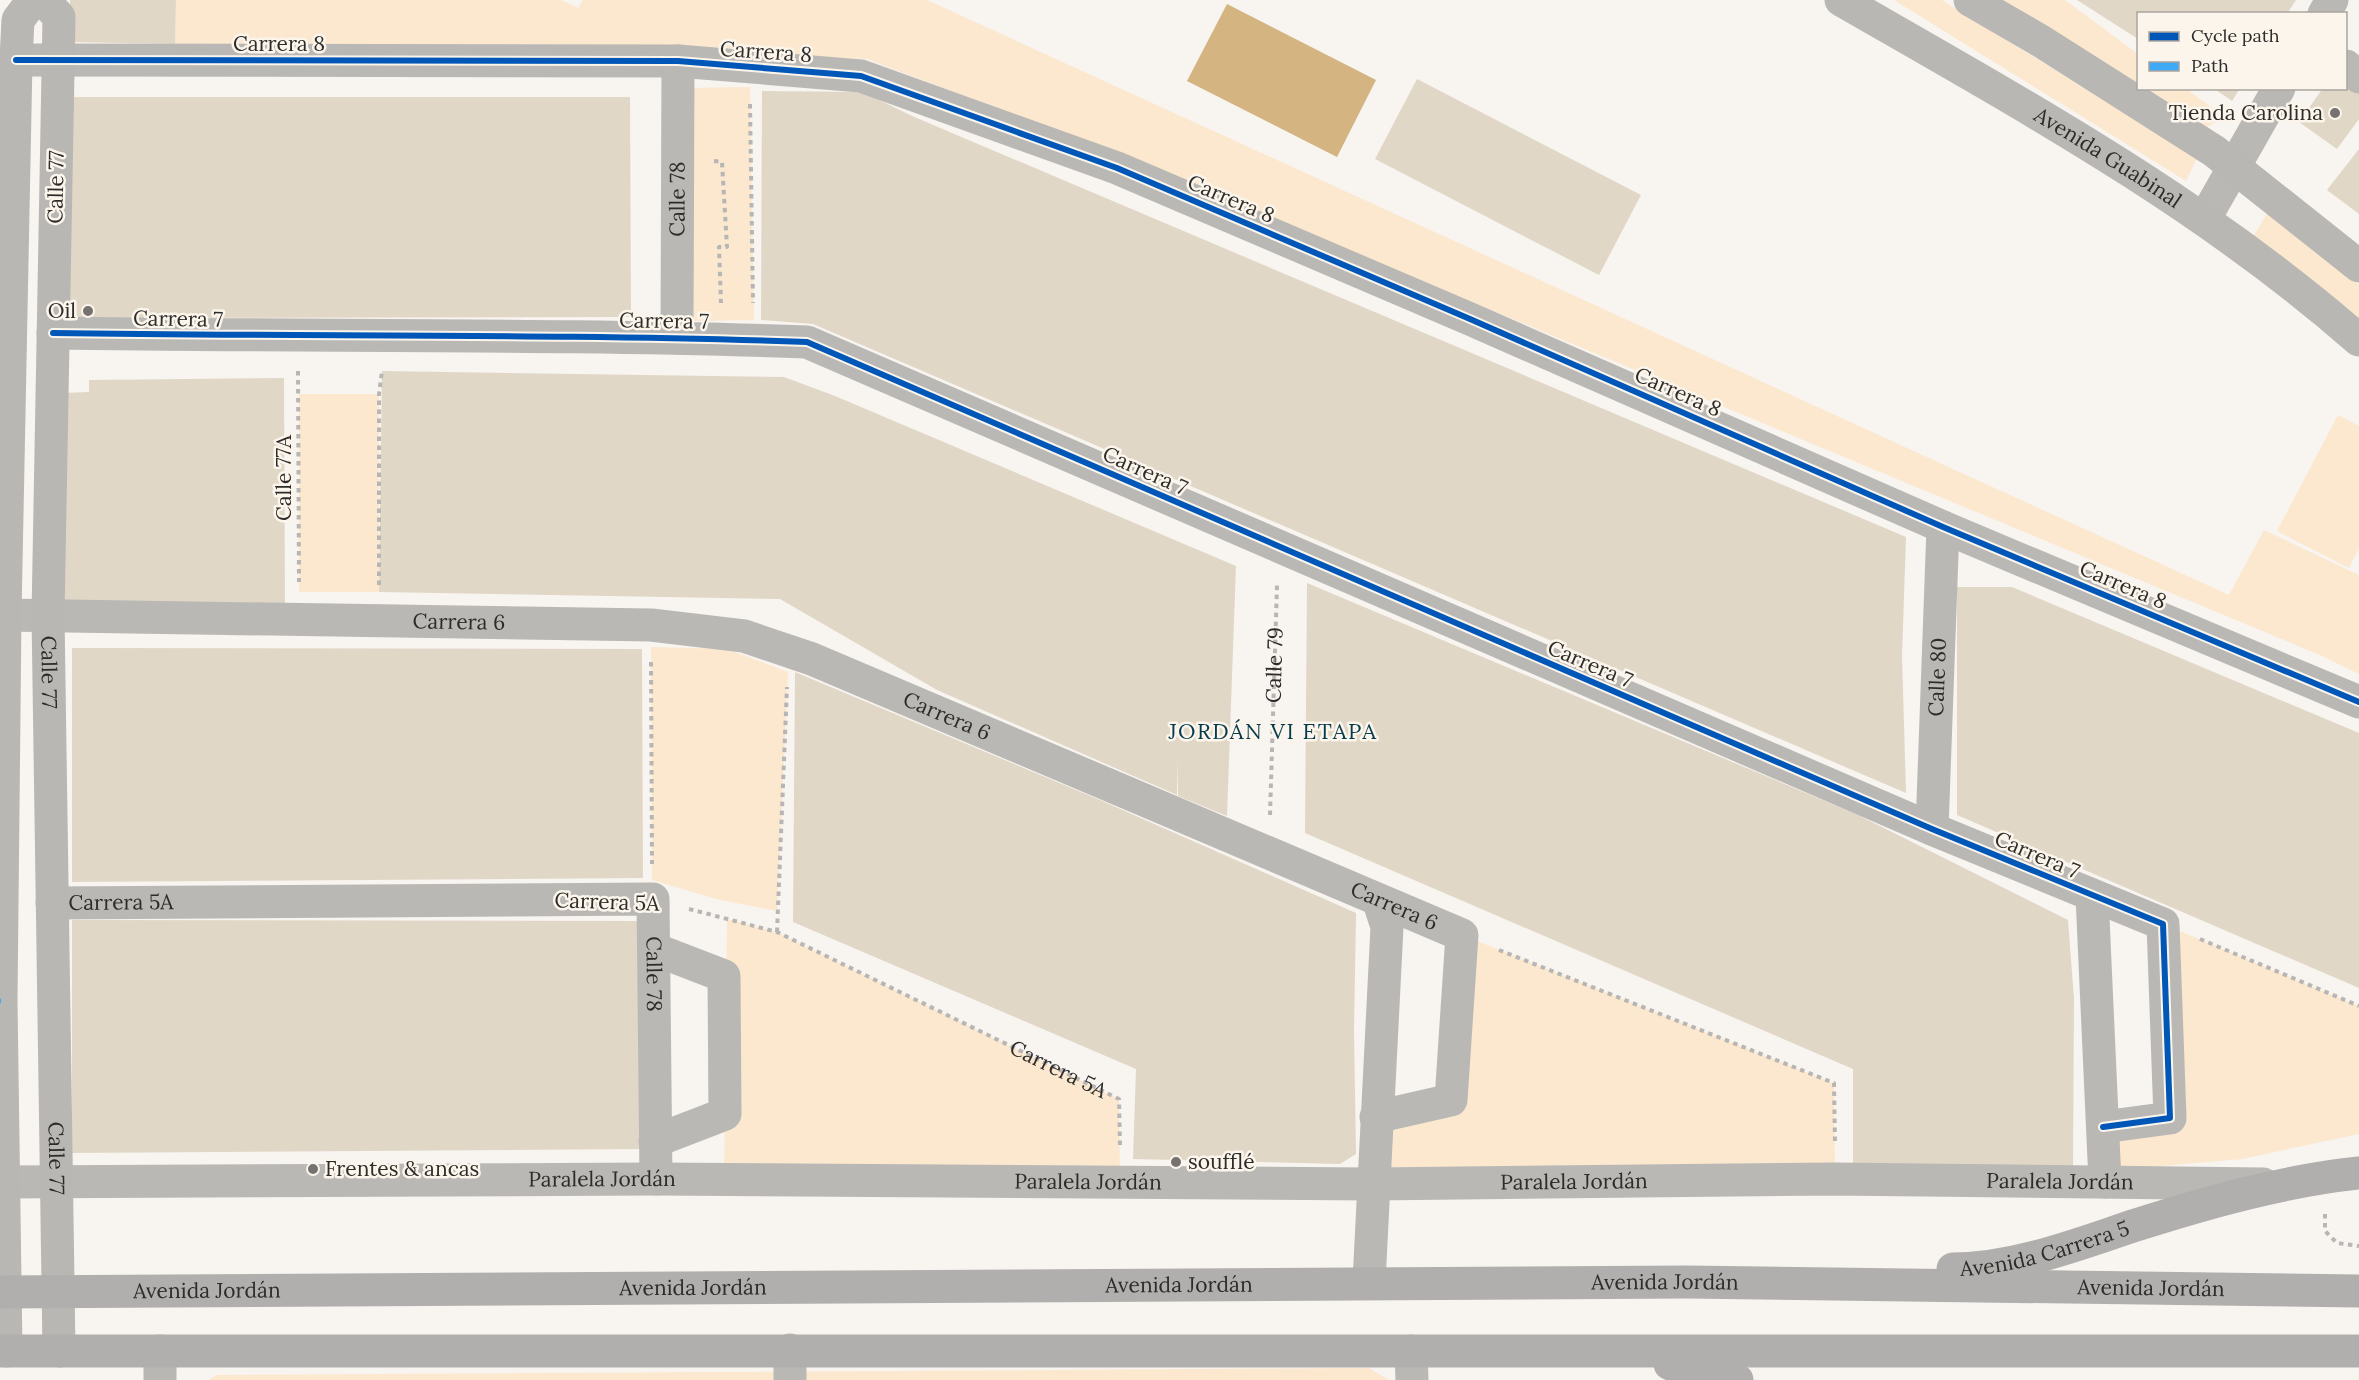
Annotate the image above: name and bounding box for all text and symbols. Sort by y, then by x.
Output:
legend [2137,12,2347,90]
text: Cycle path [2191,24,2280,47]
street label: Carrera 8 [233,30,325,57]
street label: Carrera 8 [719,35,813,68]
text: Path [2191,54,2229,77]
place label: Tienda Carolina [2169,99,2323,126]
street label: Avenida Guabinal [2029,100,2187,214]
marker: Tienda Carolina [2328,106,2342,120]
street label: Calle 77 [41,150,70,224]
street label: Calle 78 [663,161,691,237]
street label: Carrera 8 [1184,168,1279,229]
place label: Oil [48,297,76,324]
marker: Oil [81,304,95,318]
street label: Carrera 7 [133,304,224,333]
street label: Carrera 7 [619,306,710,335]
street label: Carrera 8 [1631,360,1726,423]
street label: Calle 77A [270,434,297,521]
street label: Carrera 7 [1099,440,1192,501]
street label: Carrera 8 [2076,554,2171,615]
street label: Carrera 6 [413,607,505,636]
street label: Calle 79 [1259,627,1289,703]
street label: Carrera 7 [1544,634,1637,694]
street label: Calle 77 [35,635,63,709]
street label: Calle 80 [1922,637,1952,717]
street label: Carrera 6 [899,685,995,746]
district label: JORDÁN VI ETAPA [1168,717,1377,745]
street label: Carrera 7 [1991,825,2084,885]
street label: Carrera 6 [1347,875,1442,936]
street label: Carrera 5A [554,886,661,917]
street label: Carrera 5A [68,888,174,916]
street label: Calle 78 [640,936,668,1012]
street label: Carrera 5A [1005,1034,1112,1104]
street label: Calle 77 [43,1121,71,1195]
place label: soufflé [1188,1148,1255,1175]
place label: Frentes & ancas [325,1155,479,1182]
marker: soufflé [1169,1155,1183,1169]
marker: Frentes & ancas [306,1162,320,1176]
street label: Paralela Jordán [528,1165,676,1193]
street label: Paralela Jordán [1500,1167,1648,1196]
street label: Paralela Jordán [1986,1167,2134,1195]
street label: Paralela Jordán [1014,1168,1162,1196]
street label: Avenida Carrera 5 [1958,1214,2133,1282]
street label: Avenida Jordán [1590,1268,1739,1296]
street label: Avenida Jordán [1104,1271,1253,1298]
street label: Avenida Jordán [618,1273,767,1301]
street label: Avenida Jordán [2076,1273,2225,1302]
street label: Avenida Jordán [132,1276,281,1304]

